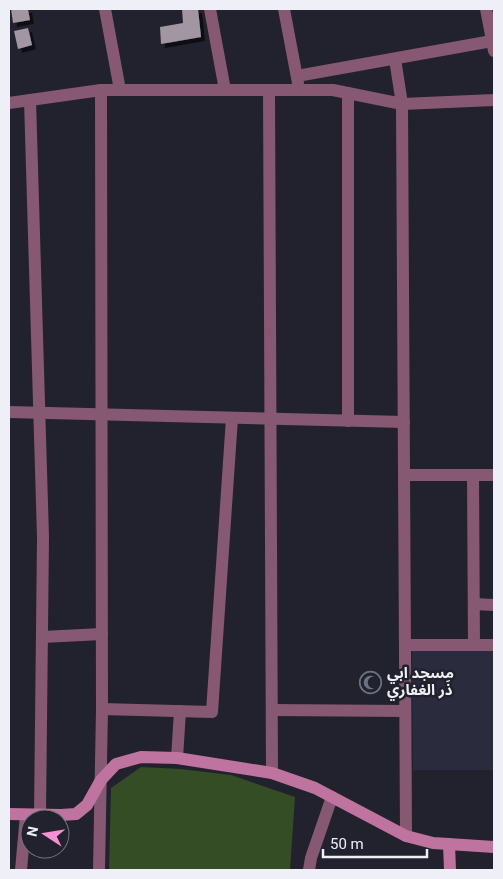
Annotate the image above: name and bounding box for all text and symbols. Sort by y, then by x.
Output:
place label: مسجد ابي ذَر الغفاري [387,664,454,701]
mosque icon: مسجد ابي ذَر الغفاري [359,670,383,694]
north arrow [20,809,70,859]
text: N [23,825,41,838]
scale bar [323,826,427,858]
text: 50 m [330,835,364,853]

